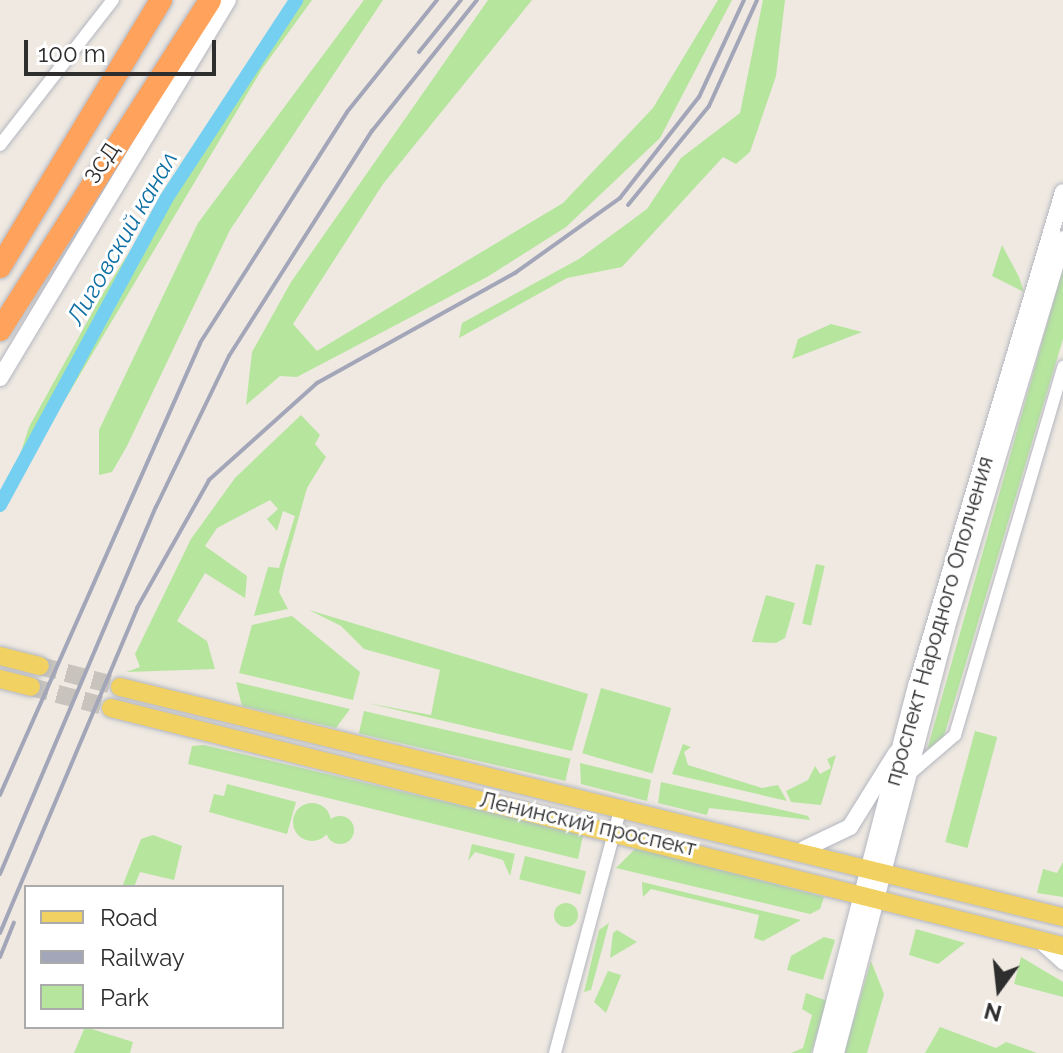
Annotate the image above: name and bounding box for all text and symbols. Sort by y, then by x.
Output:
scale bar [28,24,220,74]
text: 100 m [38,39,106,68]
street label: ЗСД [79,138,125,188]
water label: Лиговский канал [61,146,183,330]
street label: проспект Народного Ополчения [879,453,999,789]
street label: Ленинский проспект [477,786,699,862]
legend [24,885,284,1029]
text: Road [100,903,158,932]
text: Railway [100,943,185,972]
north arrow [959,949,1039,1029]
text: Park [100,983,149,1012]
text: N [981,997,1004,1027]

